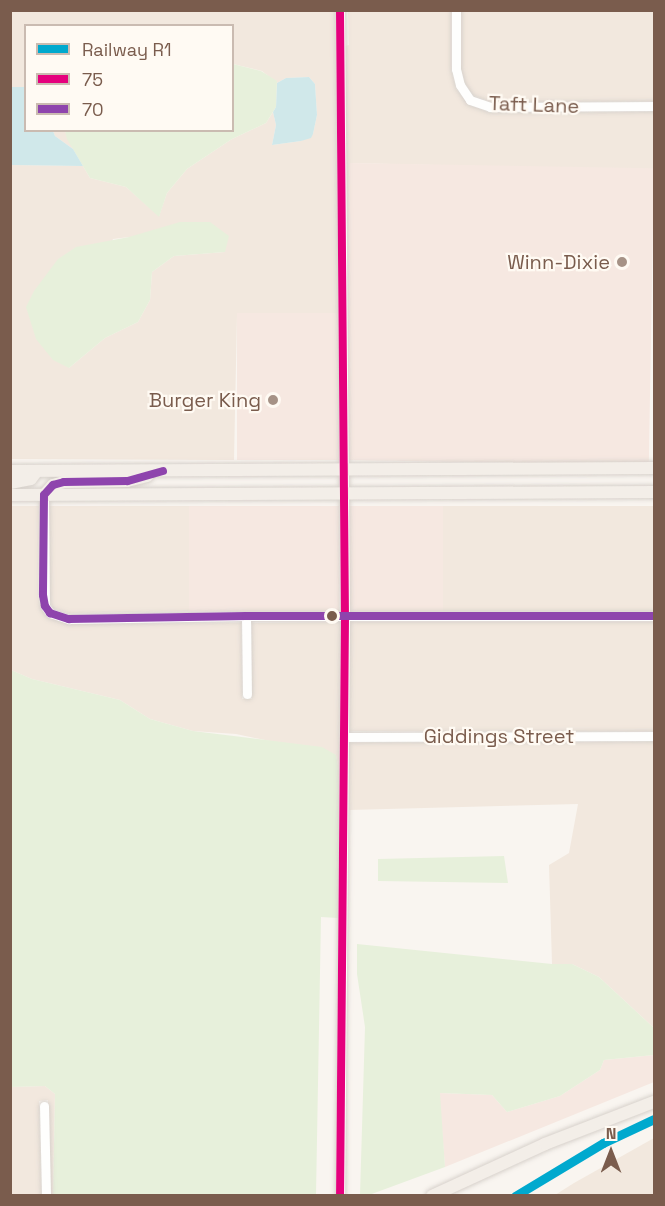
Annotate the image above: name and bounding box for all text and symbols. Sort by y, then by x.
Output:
legend [24,24,234,132]
text: Railway R1 [82,38,171,61]
text: 75 [82,68,103,91]
street label: Taft Lane [488,91,580,119]
text: 70 [82,98,104,121]
place label: Winn-Dixie [507,250,610,274]
marker: Winn-Dixie [615,255,629,269]
place label: Burger King [149,388,261,412]
marker: Burger King [266,393,280,407]
unlabelled marker [326,610,338,622]
street label: Giddings Street [424,724,574,748]
north arrow [581,1122,641,1182]
text: N [606,1123,616,1144]

